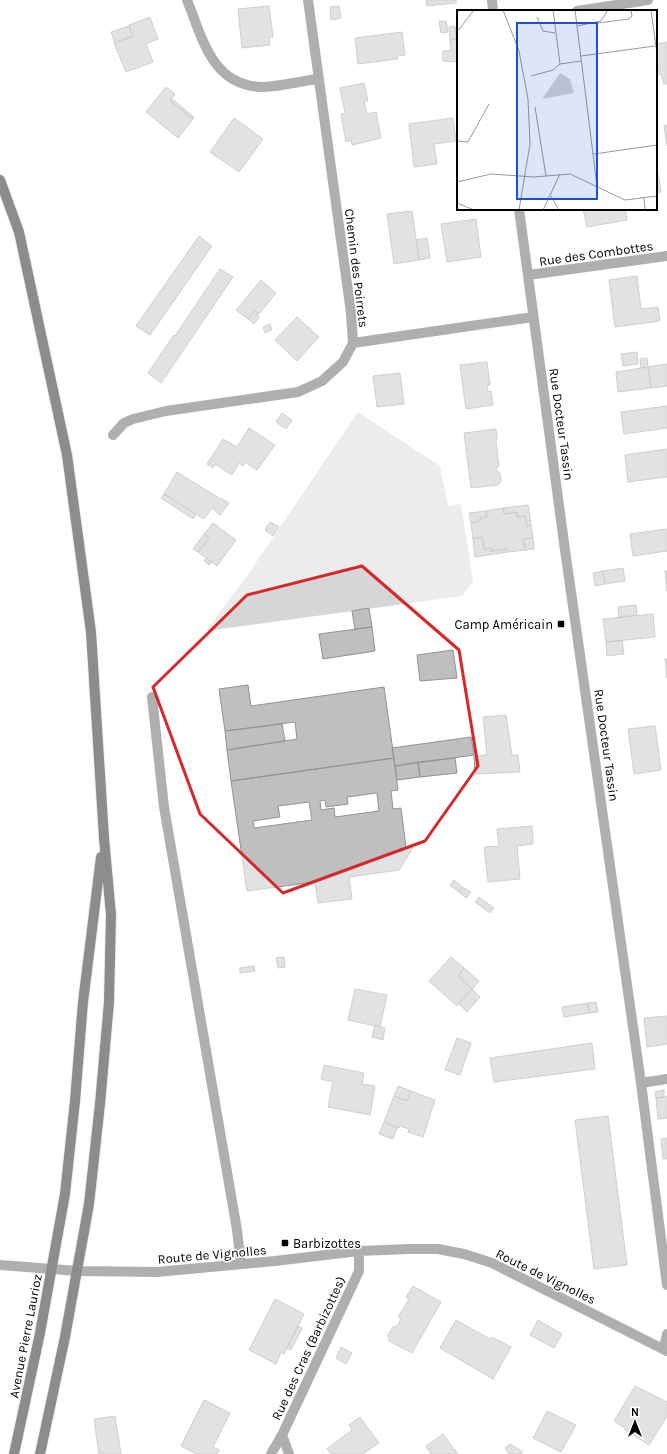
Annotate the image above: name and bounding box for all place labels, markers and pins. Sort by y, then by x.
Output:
place label: Camp Américain [455,617,553,632]
marker: Camp Américain [556,619,566,629]
place label: Barbizottes [293,1236,361,1251]
marker: Barbizottes [280,1238,290,1248]

